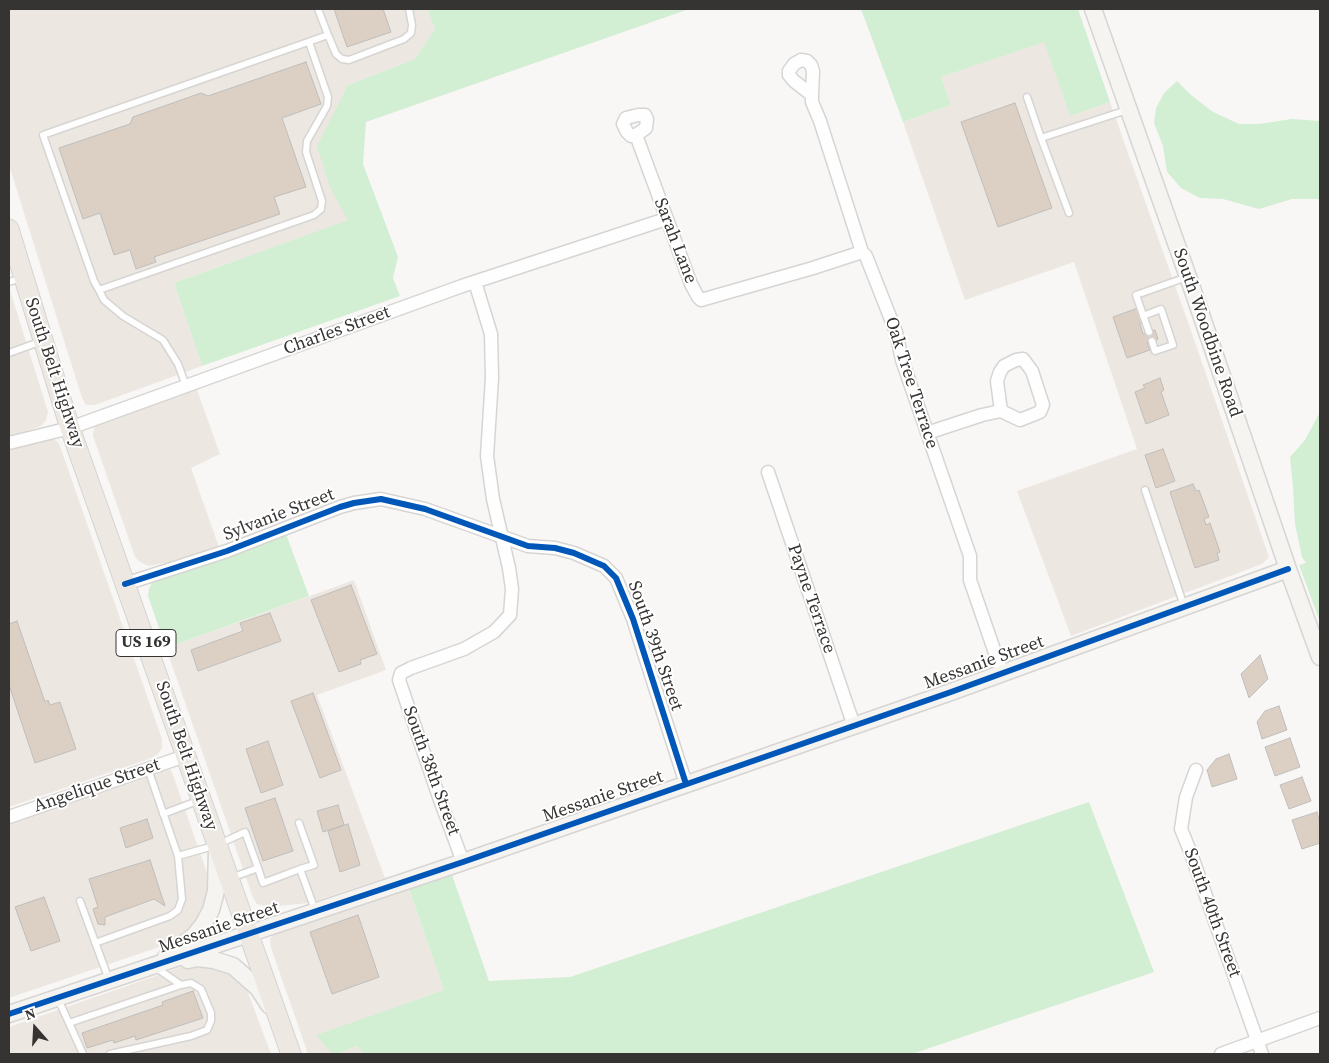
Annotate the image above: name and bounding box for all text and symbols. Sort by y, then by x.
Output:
street label: Sarah Lane [649,195,701,287]
street label: South Woodbine Road [1168,246,1246,420]
street label: South Belt Highway [20,295,88,451]
street label: Charles Street [281,302,393,360]
street label: Oak Tree Terrace [880,314,942,452]
street label: Sylvanie Street [221,484,337,546]
street label: Payne Terrace [782,542,840,656]
street label: South 39th Street [623,578,687,714]
road number: US 169 [116,630,176,656]
street label: Messanie Street [921,631,1047,695]
street label: South Belt Highway [150,678,222,834]
street label: South 38th Street [398,704,464,838]
street label: Angelique Street [31,754,163,818]
street label: Messanie Street [540,766,666,828]
street label: South 40th Street [1179,846,1245,980]
street label: Messanie Street [156,897,282,959]
north arrow [10,1003,60,1053]
text: N [22,1003,38,1025]

